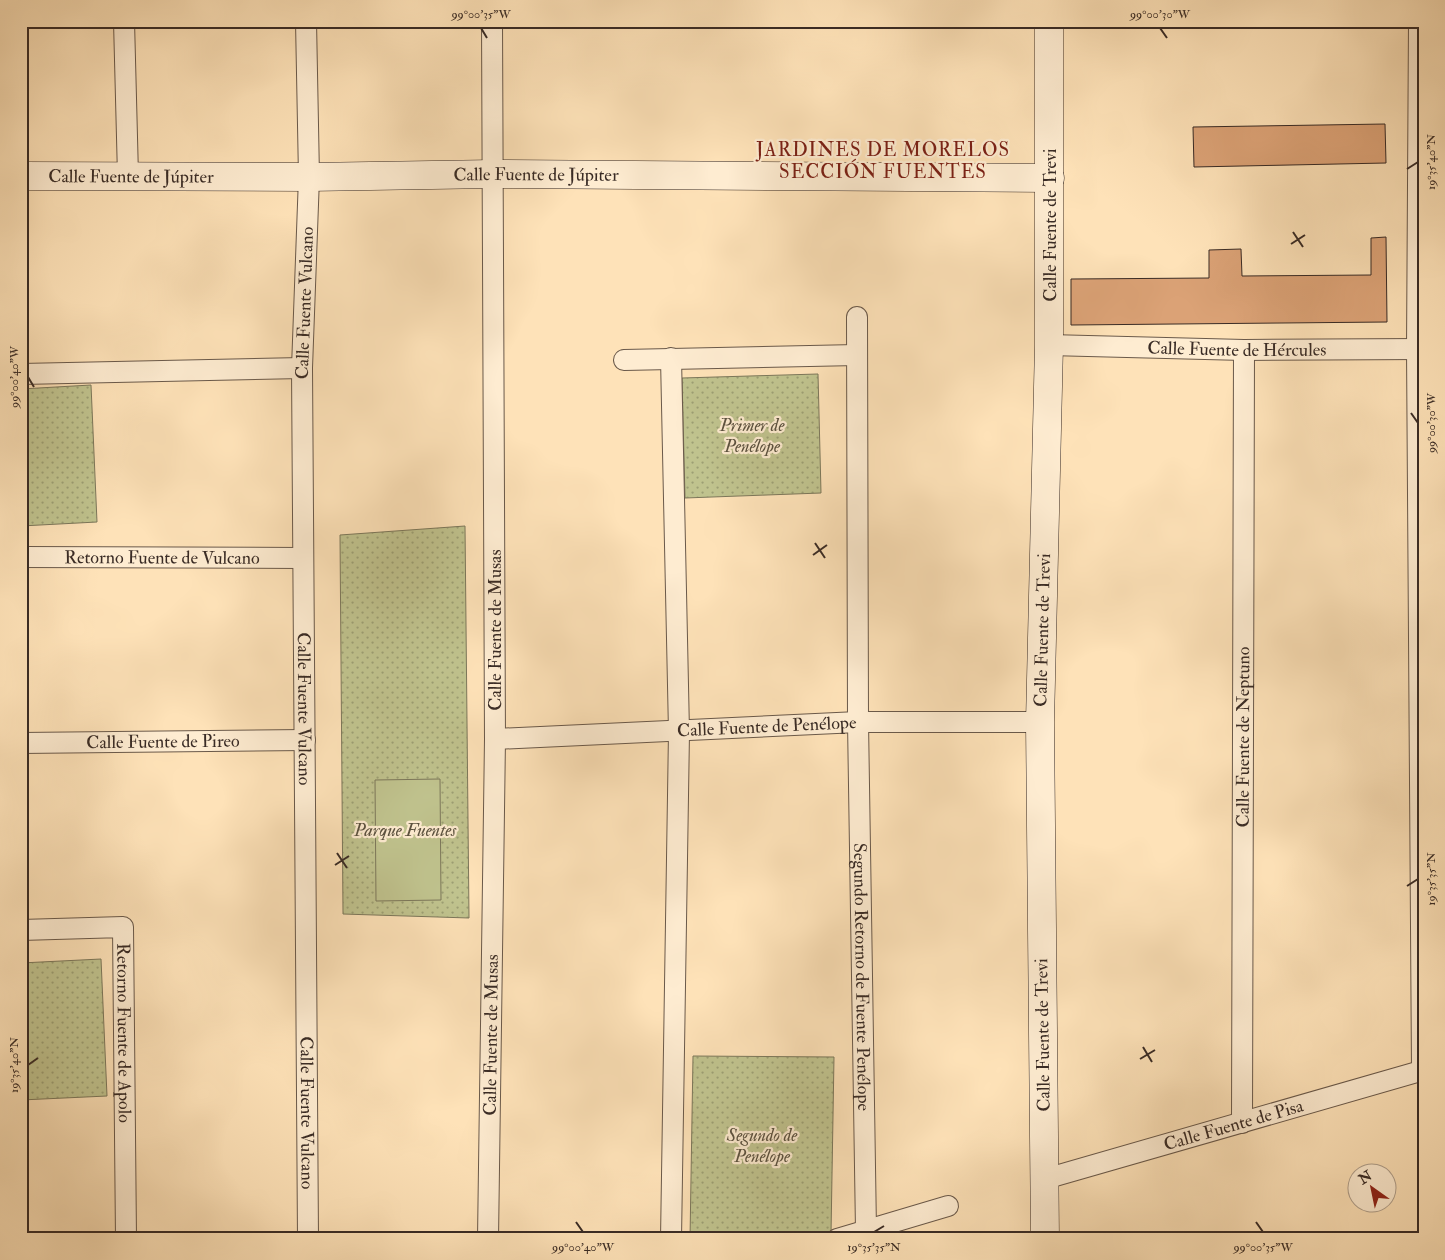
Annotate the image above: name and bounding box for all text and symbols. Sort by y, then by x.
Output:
text: 99°00'35"W [450,7,511,22]
text: 99°00'30"W [1129,7,1191,22]
text: 19°35'40"N [1424,134,1439,190]
district label: JARDINES DE MORELOS SECCIÓN FUENTES [755,138,1010,184]
street label: Calle Fuente de Trevi [1039,148,1062,302]
street label: Calle Fuente de Júpiter [453,162,619,186]
street label: Calle Fuente de Júpiter [48,165,214,188]
street label: Calle Fuente Vulcano [291,226,319,380]
street label: Calle Fuente de Hércules [1147,336,1326,362]
text: 99°00'40"W [7,345,22,409]
text: 99°00'30"W [1424,392,1439,454]
park label: Primer de Penélope [719,414,785,458]
street label: Retorno Fuente de Vulcano [64,546,260,569]
street label: Calle Fuente de Musas [484,549,507,711]
street label: Calle Fuente de Trevi [1029,553,1056,707]
street label: Calle Fuente Vulcano [292,632,316,786]
street label: Calle Fuente de Neptuno [1231,646,1255,827]
street label: Calle Fuente de Penélope [676,711,857,742]
street label: Calle Fuente de Pireo [86,729,240,754]
park label: Parque Fuentes [353,819,457,842]
street label: Segundo Retorno de Fuente Penélope [848,843,876,1112]
text: 19°35'35"N [1424,852,1439,906]
street label: Retorno Fuente de Apolo [112,943,136,1123]
street label: Calle Fuente de Musas [478,954,503,1116]
street label: Calle Fuente de Trevi [1030,958,1056,1112]
street label: Calle Fuente Vulcano [295,1036,319,1190]
text: 19°35'40"N [7,1037,22,1093]
street label: Calle Fuente de Pisa [1161,1094,1306,1156]
park label: Segundo de Penélope [726,1124,798,1168]
north arrow [1348,1162,1398,1212]
text: N [1354,1167,1375,1189]
text: 99°00'40"W [551,1240,615,1255]
text: 19°35'35"N [847,1240,901,1255]
text: 99°00'35"W [1232,1240,1293,1255]

